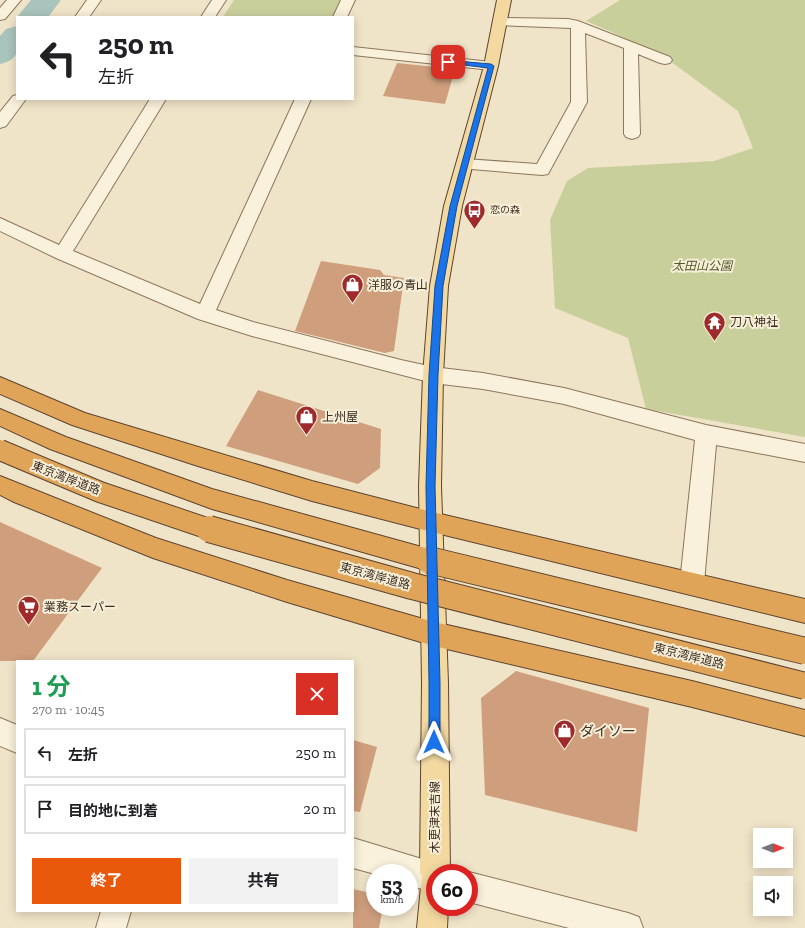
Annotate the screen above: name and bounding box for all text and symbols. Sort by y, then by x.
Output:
text: 250 m [98,28,174,61]
icon: left [32,32,84,84]
pin [431,45,465,79]
icon: arrive [437,51,459,73]
text: 左折 [98,66,134,88]
bus stop icon: 恋の森 [461,197,487,230]
place label: 恋の森 [490,204,520,216]
park label: 太田山公園 [672,259,734,273]
shop icon: 洋服の青山 [340,272,366,305]
place label: 洋服の青山 [368,278,428,292]
temple icon: 刀八神社 [702,309,728,342]
place label: 刀八神社 [730,315,778,329]
shop icon: 上州屋 [293,404,319,437]
place label: 上州屋 [322,410,358,424]
street label: 東京湾岸道路 [30,459,102,497]
street label: 東京湾岸道路 [338,560,412,592]
supermarket icon: 業務スーパー [16,594,42,627]
place label: 業務スーパー [44,600,116,614]
street label: 東京湾岸道路 [652,640,726,672]
text: 1 分 [32,672,70,701]
button: close [296,673,338,715]
text: 270 m · 10:45 [32,702,104,717]
shop icon: ダイソー [551,718,577,751]
position arrow [413,721,455,763]
place label: ダイソー [580,723,636,740]
icon: left [34,742,56,764]
text: 250 m [296,744,336,762]
text: 左折 [68,746,98,764]
street label: 木更津末吉線 [428,781,442,853]
icon: arrive [34,798,56,820]
text: 20 m [303,800,336,818]
text: 目的地に到着 [68,802,158,820]
north arrow [753,828,793,868]
map controls [753,828,793,916]
button: 終了 [32,858,181,904]
button: 共有 [189,858,338,904]
speed limit sign: 60 [426,864,478,916]
text: 53 [381,873,403,897]
button: sound [753,876,793,916]
text: km/h [381,894,403,906]

